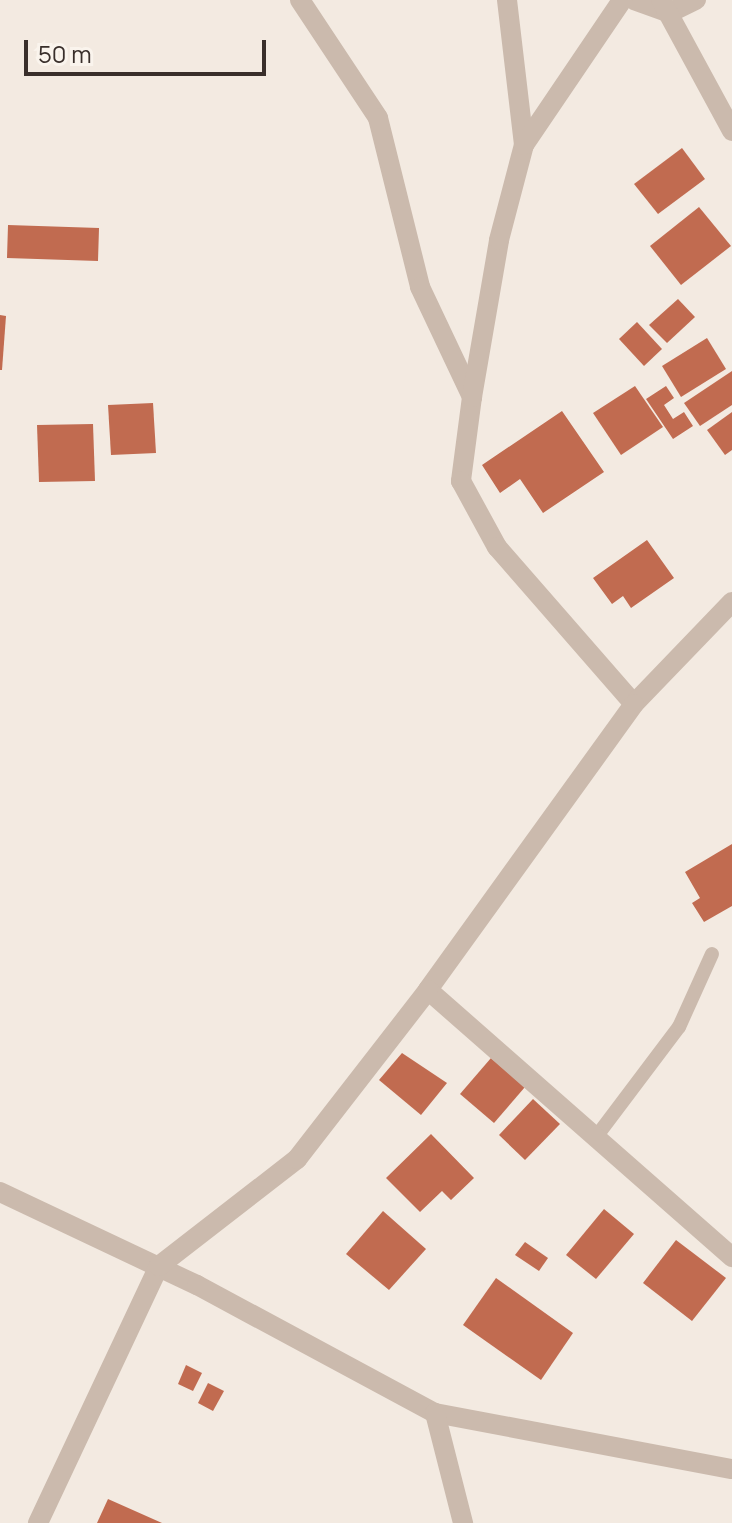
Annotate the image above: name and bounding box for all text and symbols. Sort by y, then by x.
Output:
scale bar [28,24,270,74]
text: 50 m [38,37,92,70]

